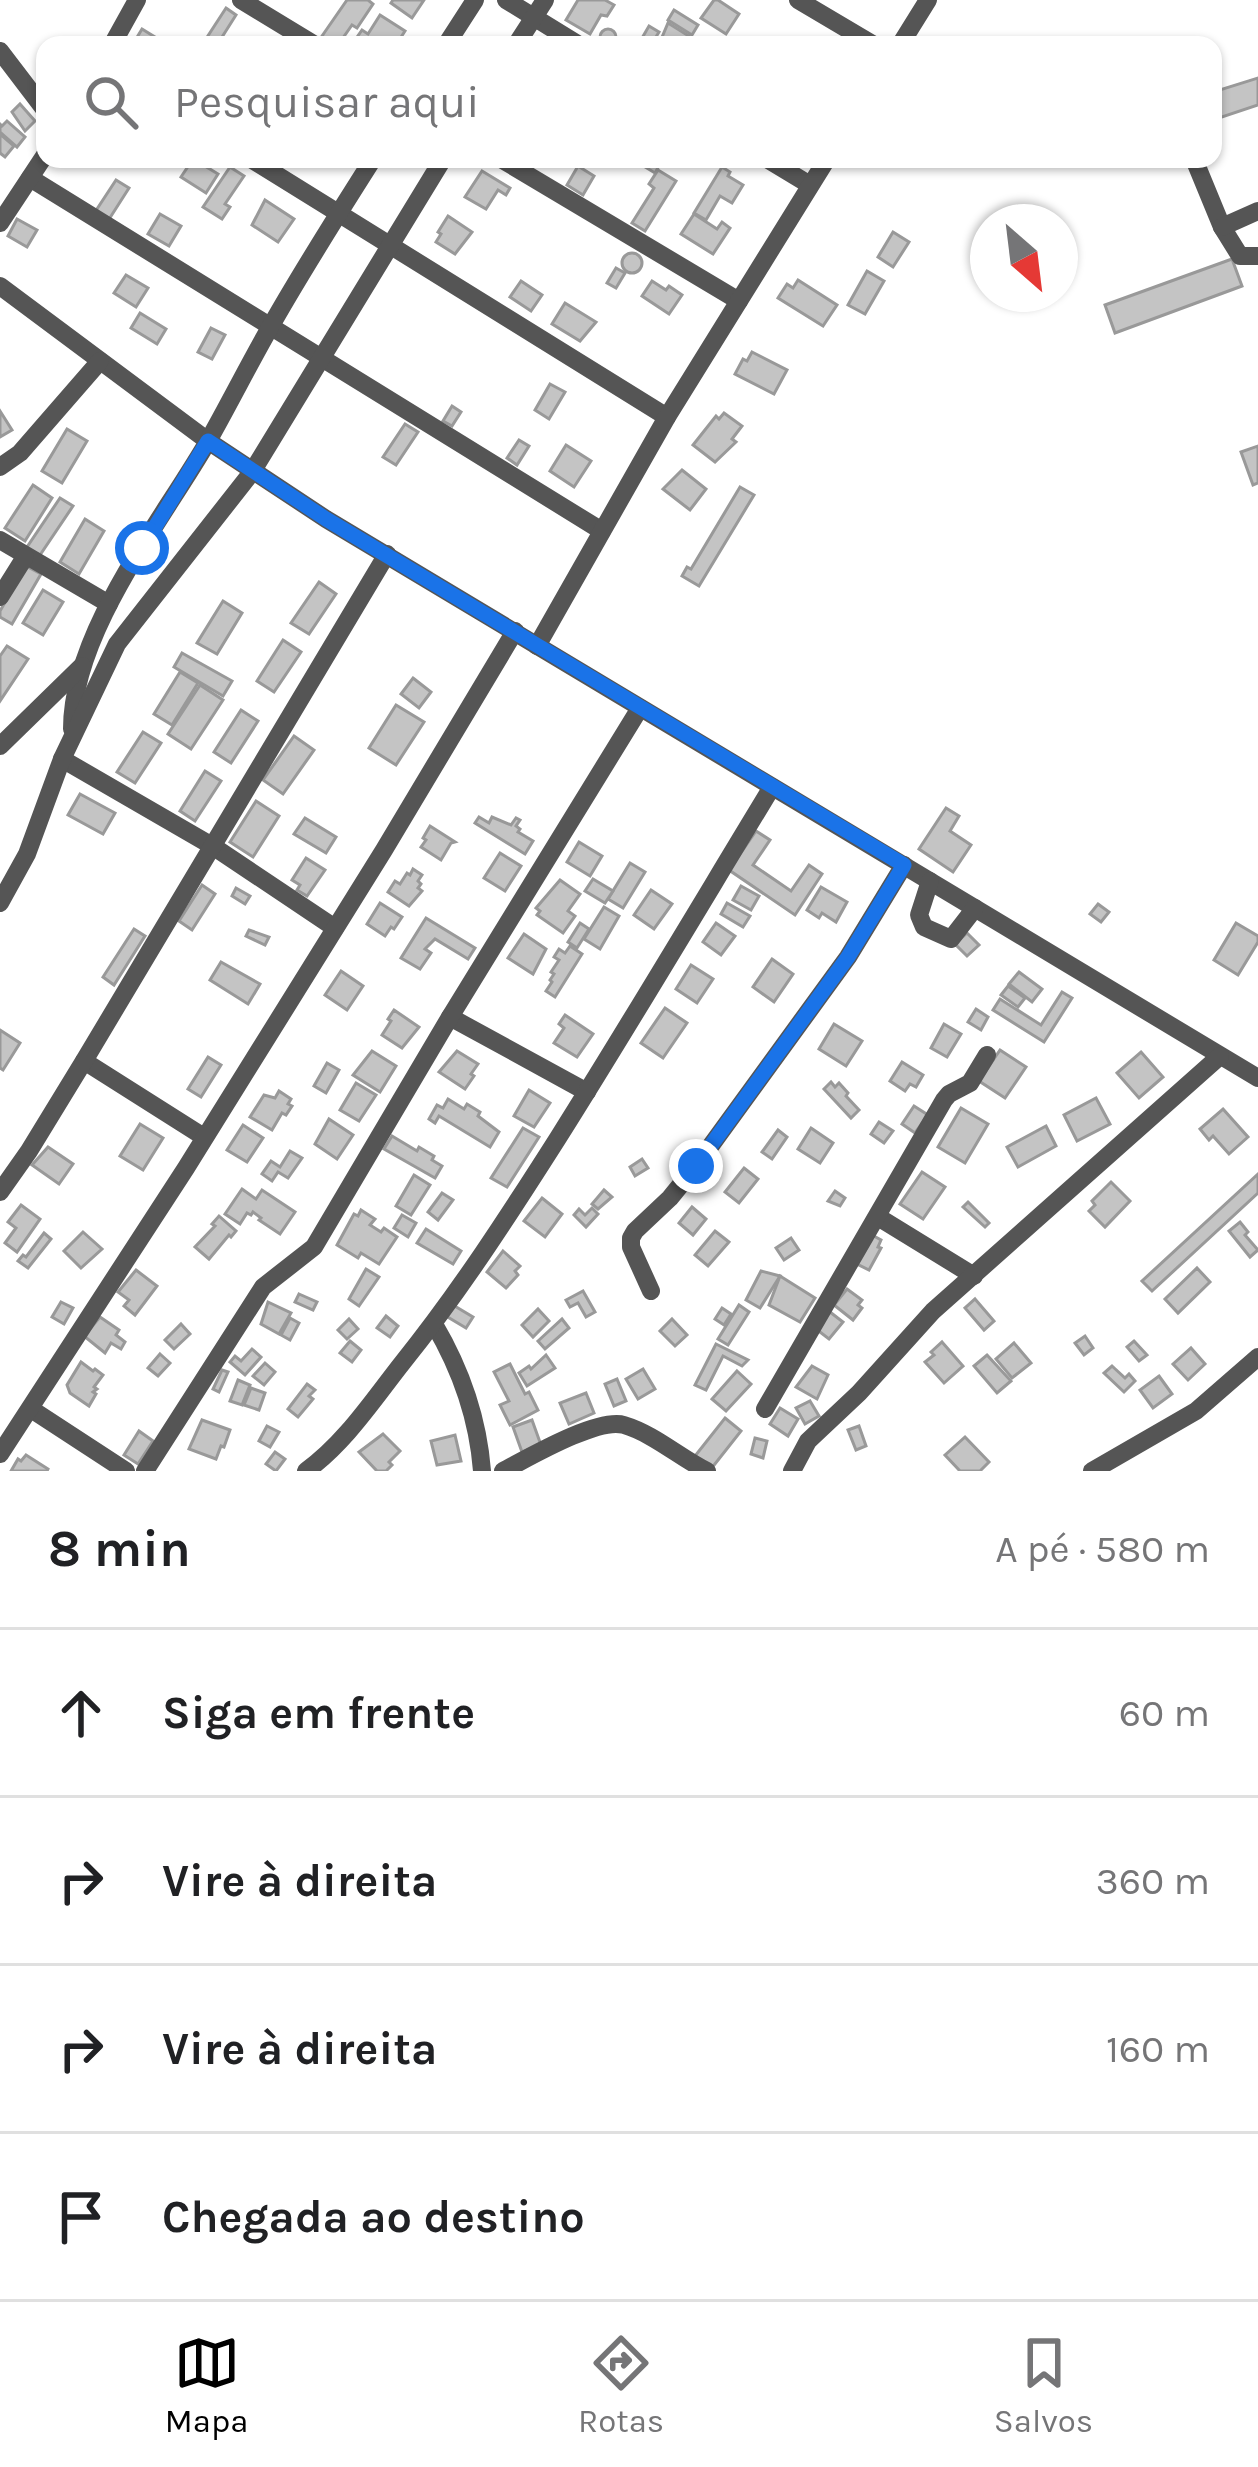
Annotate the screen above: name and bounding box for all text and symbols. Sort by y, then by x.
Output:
search box [36,36,1222,168]
icon: search [78,69,144,135]
text: Pesquisar aqui [174,76,480,128]
north arrow [970,204,1078,312]
route start [115,521,169,575]
route end [669,1139,723,1193]
text: 8 min [48,1519,191,1579]
text: A pé · 580 m [995,1526,1210,1572]
icon: ahead [48,1680,114,1746]
text: Siga em frente [162,1687,475,1739]
text: 60 m [1119,1690,1210,1736]
icon: right [48,1848,114,1914]
text: Vire à direita [162,1855,437,1907]
text: 360 m [1096,1858,1210,1904]
icon: right [48,2016,114,2082]
text: Vire à direita [162,2023,437,2075]
text: 160 m [1106,2026,1210,2072]
icon: arrive [48,2184,114,2250]
text: Chegada ao destino [162,2191,585,2243]
tab: Mapa [165,2330,248,2440]
tab: Rotas [578,2330,664,2440]
tab: Salvos [994,2330,1093,2440]

